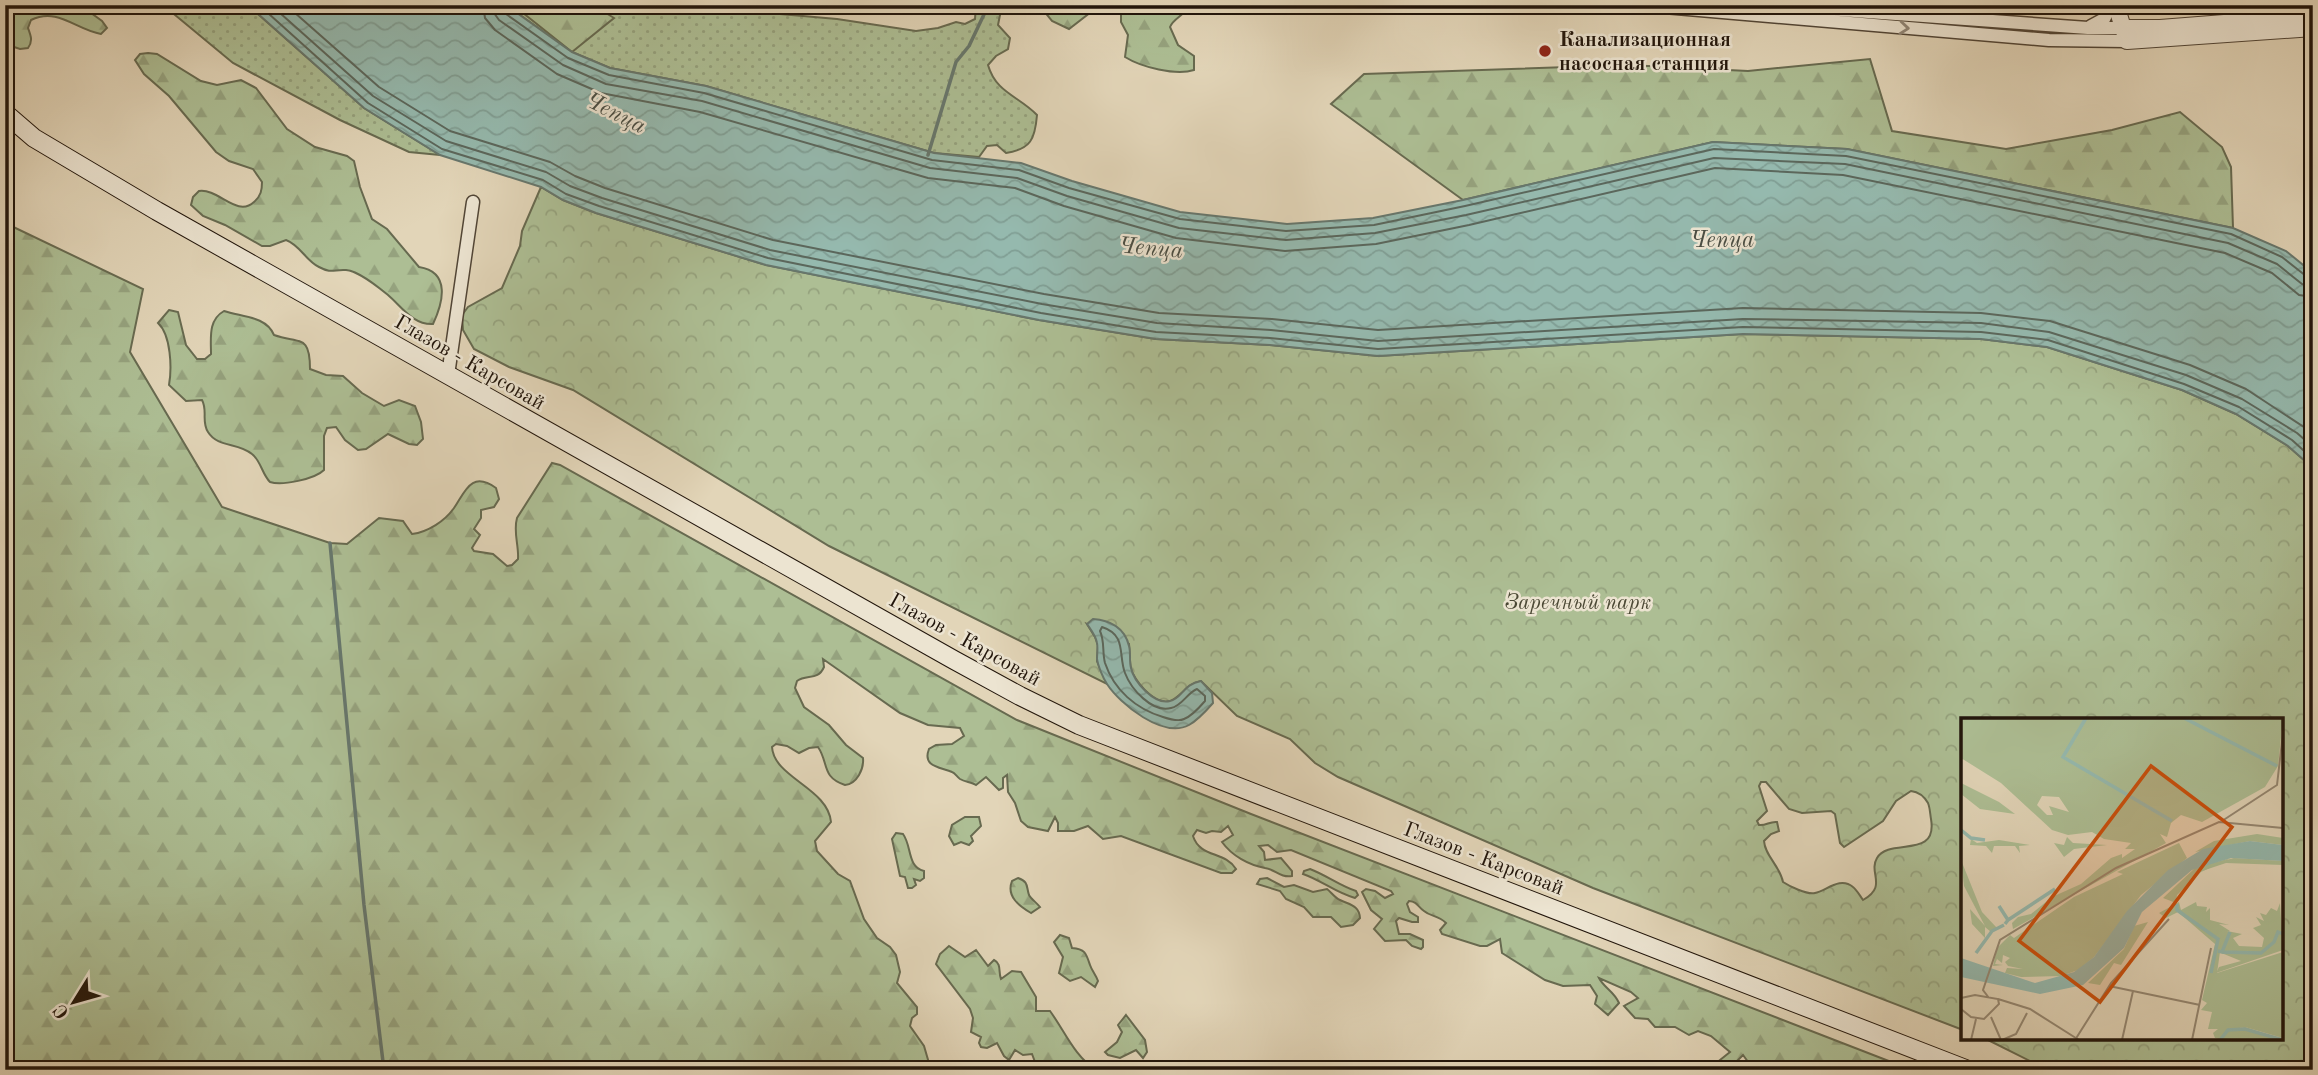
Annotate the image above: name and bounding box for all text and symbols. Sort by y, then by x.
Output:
one-way arrow [1899,20,1910,35]
place label: Канализационная насосная станция [1559,30,1731,75]
marker: Канализационная насосная станция [1537,43,1553,59]
water label: Чепца [581,88,649,139]
water label: Чепца [1690,229,1754,253]
water label: Чепца [1118,234,1184,264]
street label: Глазов - Карсовай [391,312,548,415]
street label: Глазов - Карсовай [885,590,1044,691]
park label: Заречный парк [1505,592,1651,614]
inset map [1961,718,2283,1040]
street label: Глазов - Карсовай [1401,819,1566,900]
north arrow [38,967,108,1036]
text: С [51,1000,74,1021]

